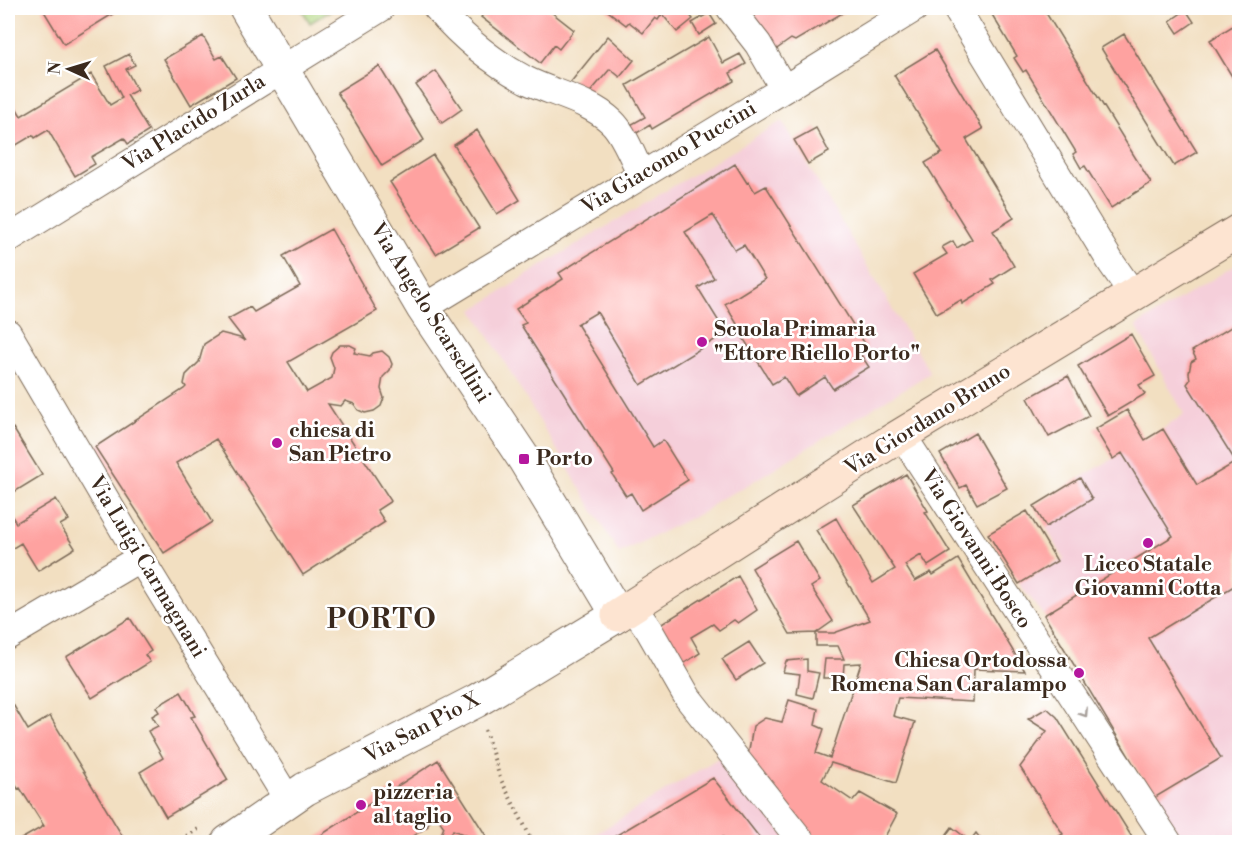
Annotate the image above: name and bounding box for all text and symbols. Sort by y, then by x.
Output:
north arrow [39,39,99,99]
text: N [45,61,65,75]
street label: Via Placido Zurla [117,68,271,178]
street label: Via Giacomo Puccini [576,95,761,221]
street label: Via Angelo Scarsellini [364,217,496,408]
place label: Scuola Primaria "Ettore Riello Porto" [714,317,920,367]
marker: Scuola Primaria "Ettore Riello Porto" [695,335,709,349]
street label: Via Giordano Bruno [839,358,1016,482]
place label: chiesa di San Pietro [289,418,392,468]
marker: chiesa di San Pietro [270,436,284,450]
place label: Porto [536,446,593,472]
marker: Porto [517,452,531,466]
street label: Via Giovanni Bosco [914,464,1037,634]
street label: Via Luigi Carmagnani [82,470,212,663]
marker: Liceo Statale Giovanni Cotta [1141,536,1155,550]
place label: Liceo Statale Giovanni Cotta [1075,552,1222,602]
district label: PORTO [327,603,437,637]
place label: Chiesa Ortodossa Romena San Caralampo [831,648,1068,698]
marker: Chiesa Ortodossa Romena San Caralampo [1072,666,1086,680]
street label: Via San Pio X [359,686,485,770]
one-way arrow [1076,707,1088,717]
place label: pizzeria al taglio [373,780,454,830]
marker: pizzeria al taglio [354,798,368,812]

